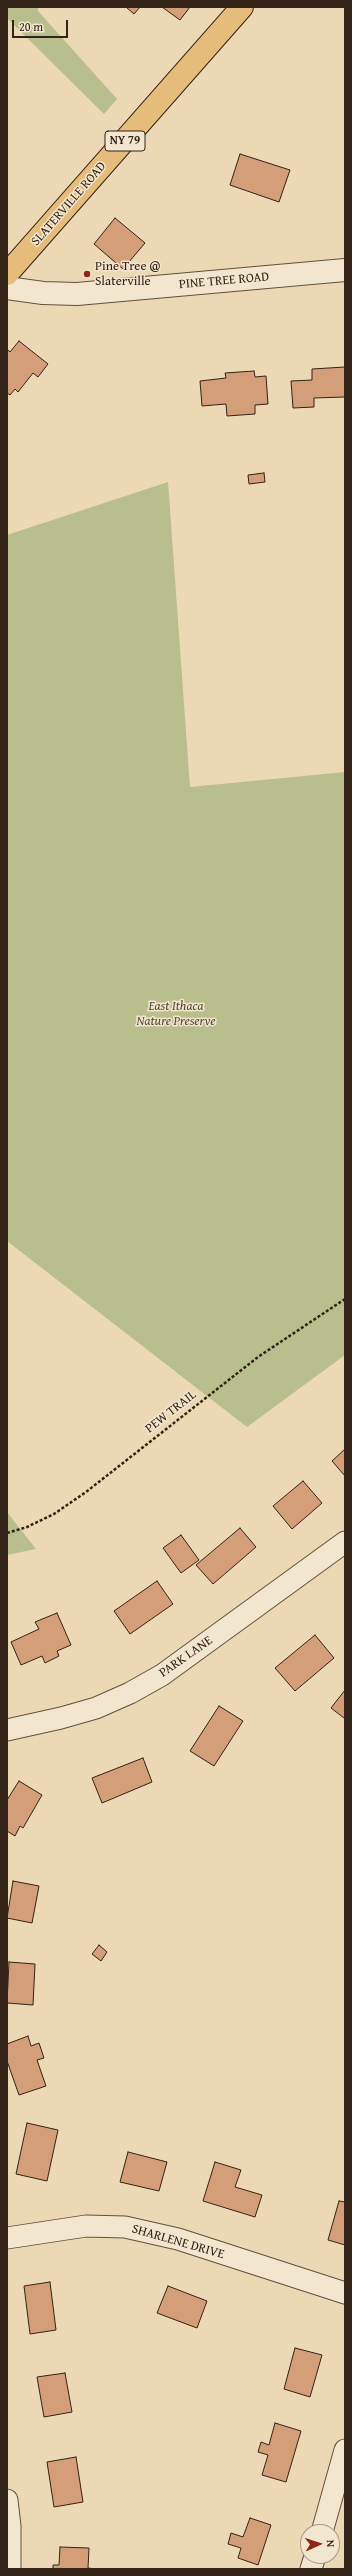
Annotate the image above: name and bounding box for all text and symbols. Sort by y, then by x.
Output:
scale bar [14,12,70,38]
text: 20 m [19,18,43,35]
road number: NY 79 [105,131,145,151]
street label: SLATERVILLE ROAD [28,159,110,249]
place label: Pine Tree @ Slaterville [95,259,160,290]
marker: Pine Tree @ Slaterville [82,269,92,279]
street label: PINE TREE ROAD [178,269,270,293]
park label: East Ithaca Nature Preserve [137,999,215,1030]
street label: PEW TRAIL [142,1387,200,1437]
street label: PARK LANE [156,1633,216,1681]
street label: SHARLENE DRIVE [130,2221,226,2263]
north arrow [300,2524,340,2564]
text: N [323,2539,339,2548]

